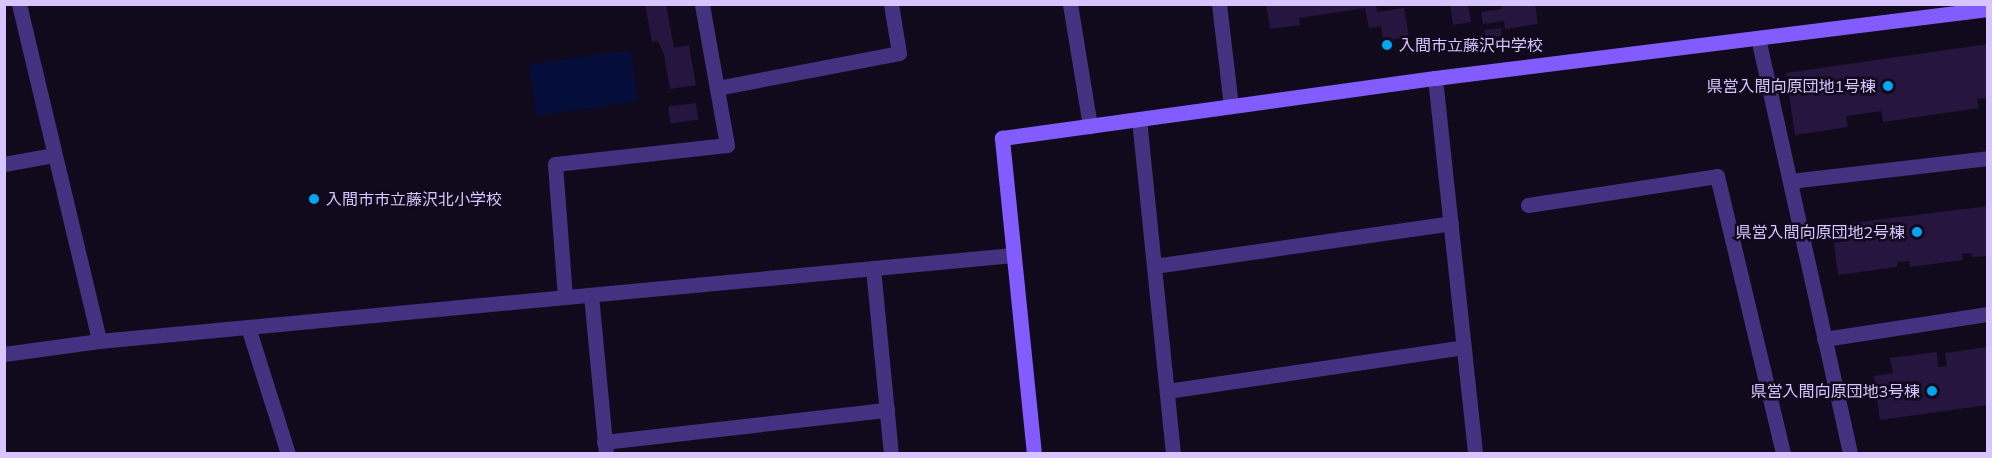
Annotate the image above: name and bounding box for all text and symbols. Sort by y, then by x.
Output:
place label: 入間市立藤沢中学校 [1399,35,1543,55]
marker: 入間市立藤沢中学校 [1380,38,1394,52]
place label: 県営入間向原団地1号棟 [1706,76,1876,96]
marker: 県営入間向原団地1号棟 [1881,79,1895,93]
place label: 入間市市立藤沢北小学校 [326,189,502,209]
marker: 入間市市立藤沢北小学校 [307,192,321,206]
place label: 県営入間向原団地2号棟 [1735,222,1905,242]
marker: 県営入間向原団地2号棟 [1910,225,1924,239]
place label: 県営入間向原団地3号棟 [1750,381,1920,401]
marker: 県営入間向原団地3号棟 [1925,384,1939,398]

